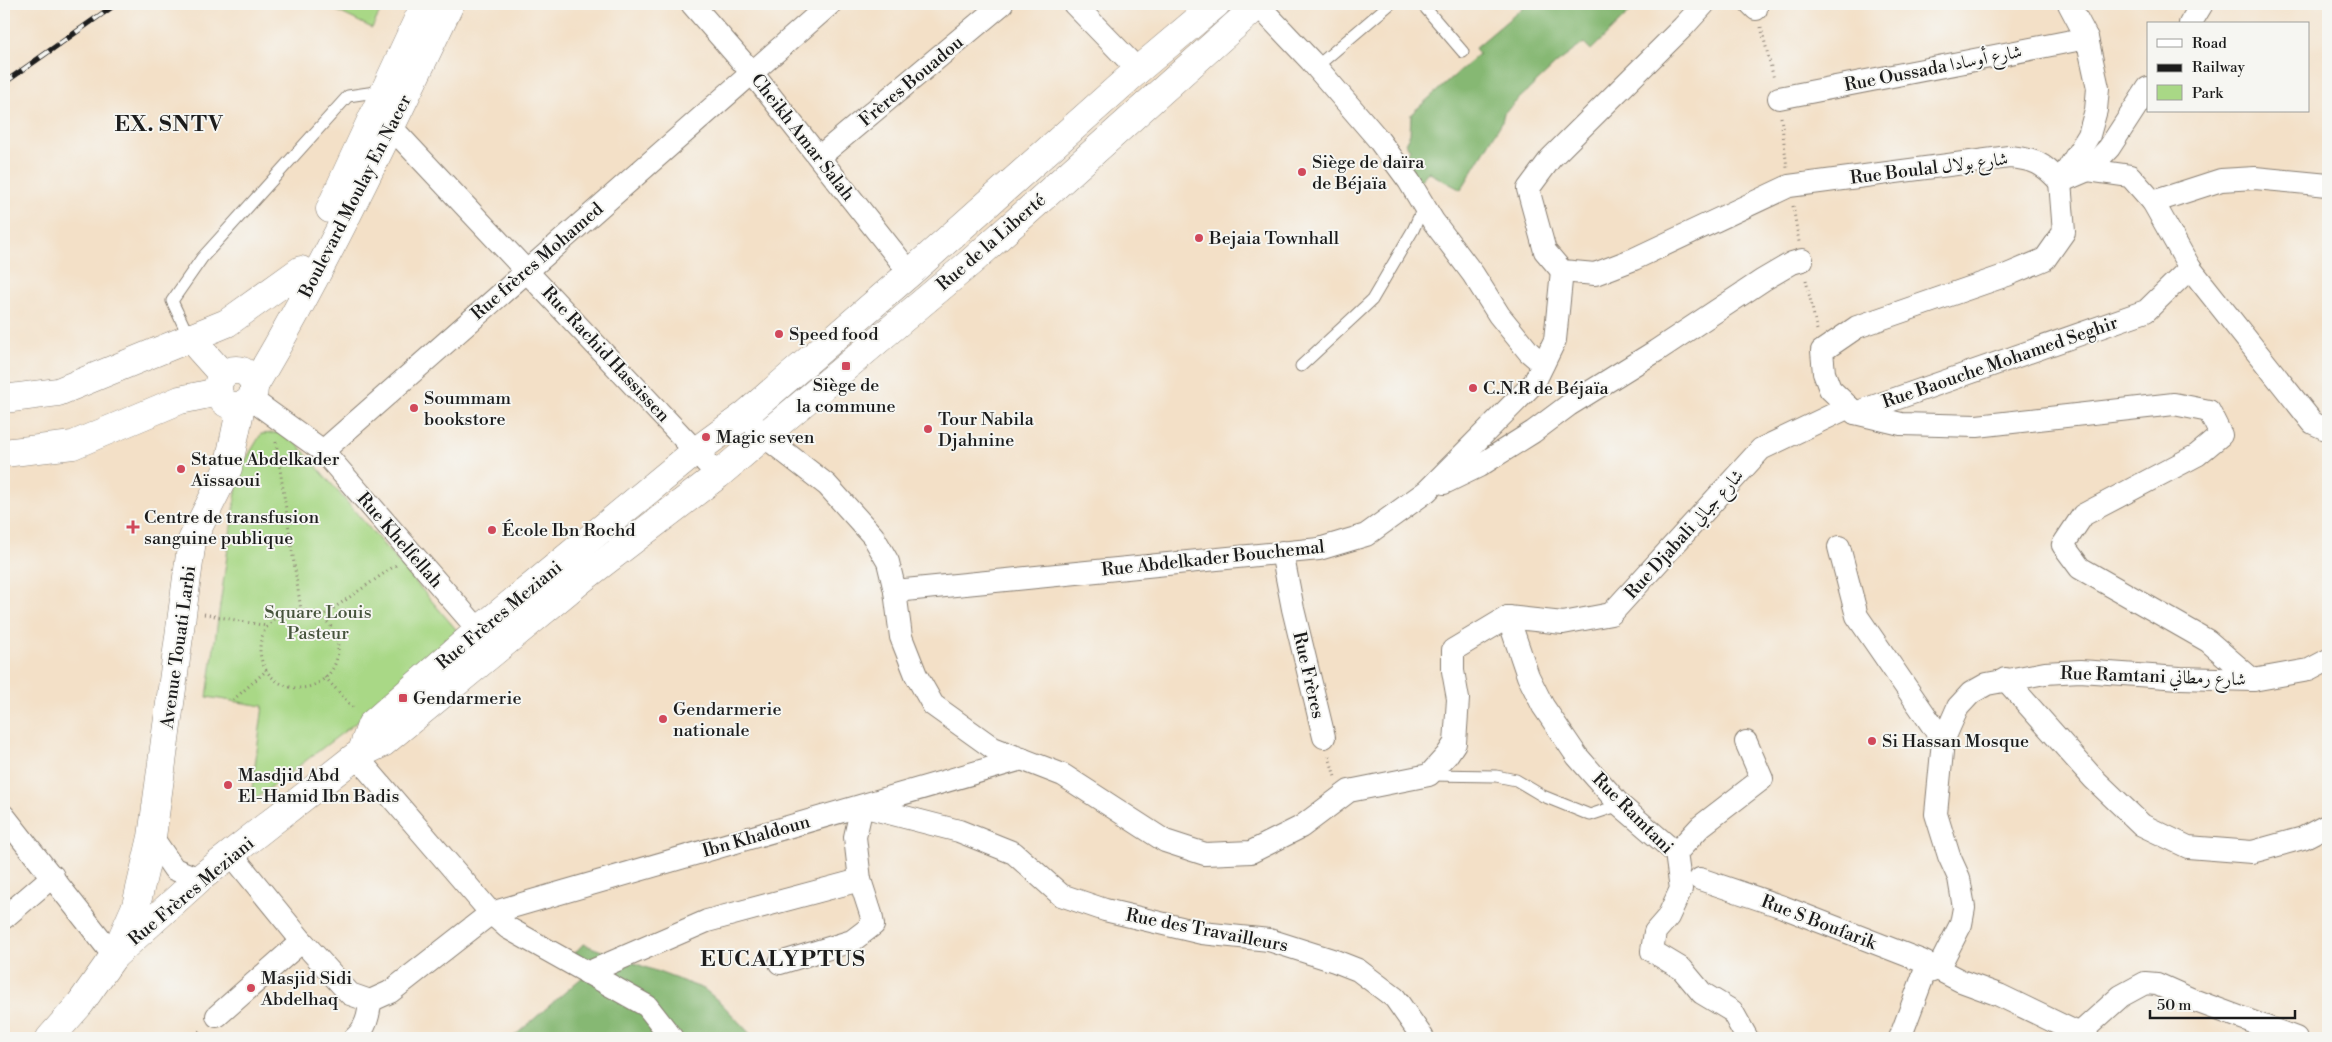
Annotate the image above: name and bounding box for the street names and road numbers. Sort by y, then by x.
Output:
street label: Frères Bouadou [854,31,969,132]
street label: Rue Oussada شارع أوسادا [1842,38,2024,100]
street label: Cheikh Amar Salah [746,69,860,206]
street label: Boulevard Moulay En Nacer [294,91,417,303]
street label: Rue Boulal شارع بولال [1849,147,2010,193]
street label: Rue de la Liberté [932,189,1051,296]
street label: Rue frères Mohamed [466,197,609,325]
street label: Rue Rachid Hassissen [537,281,675,427]
street label: Rue Baouche Mohamed Seghir [1879,311,2121,414]
street label: Rue Djabali شارع جبالي [1620,465,1751,606]
street label: Rue Khelfellah [352,488,448,593]
street label: Rue Abdelkader Bouchemal [1100,535,1326,582]
street label: Rue Frères Meziani [432,556,567,675]
street label: Avenue Touati Larbi [156,564,201,731]
street label: Rue Frères [1287,629,1330,721]
street label: Rue Ramtani شارع رمطاني [2060,662,2246,694]
street label: Rue Ramtani [1587,768,1678,859]
street label: Ibn Khaldoun [700,810,813,863]
street label: Rue Frères Meziani [124,832,259,951]
street label: Rue S Boufarik [1758,890,1881,956]
street label: Rue des Travailleurs [1124,904,1290,958]

